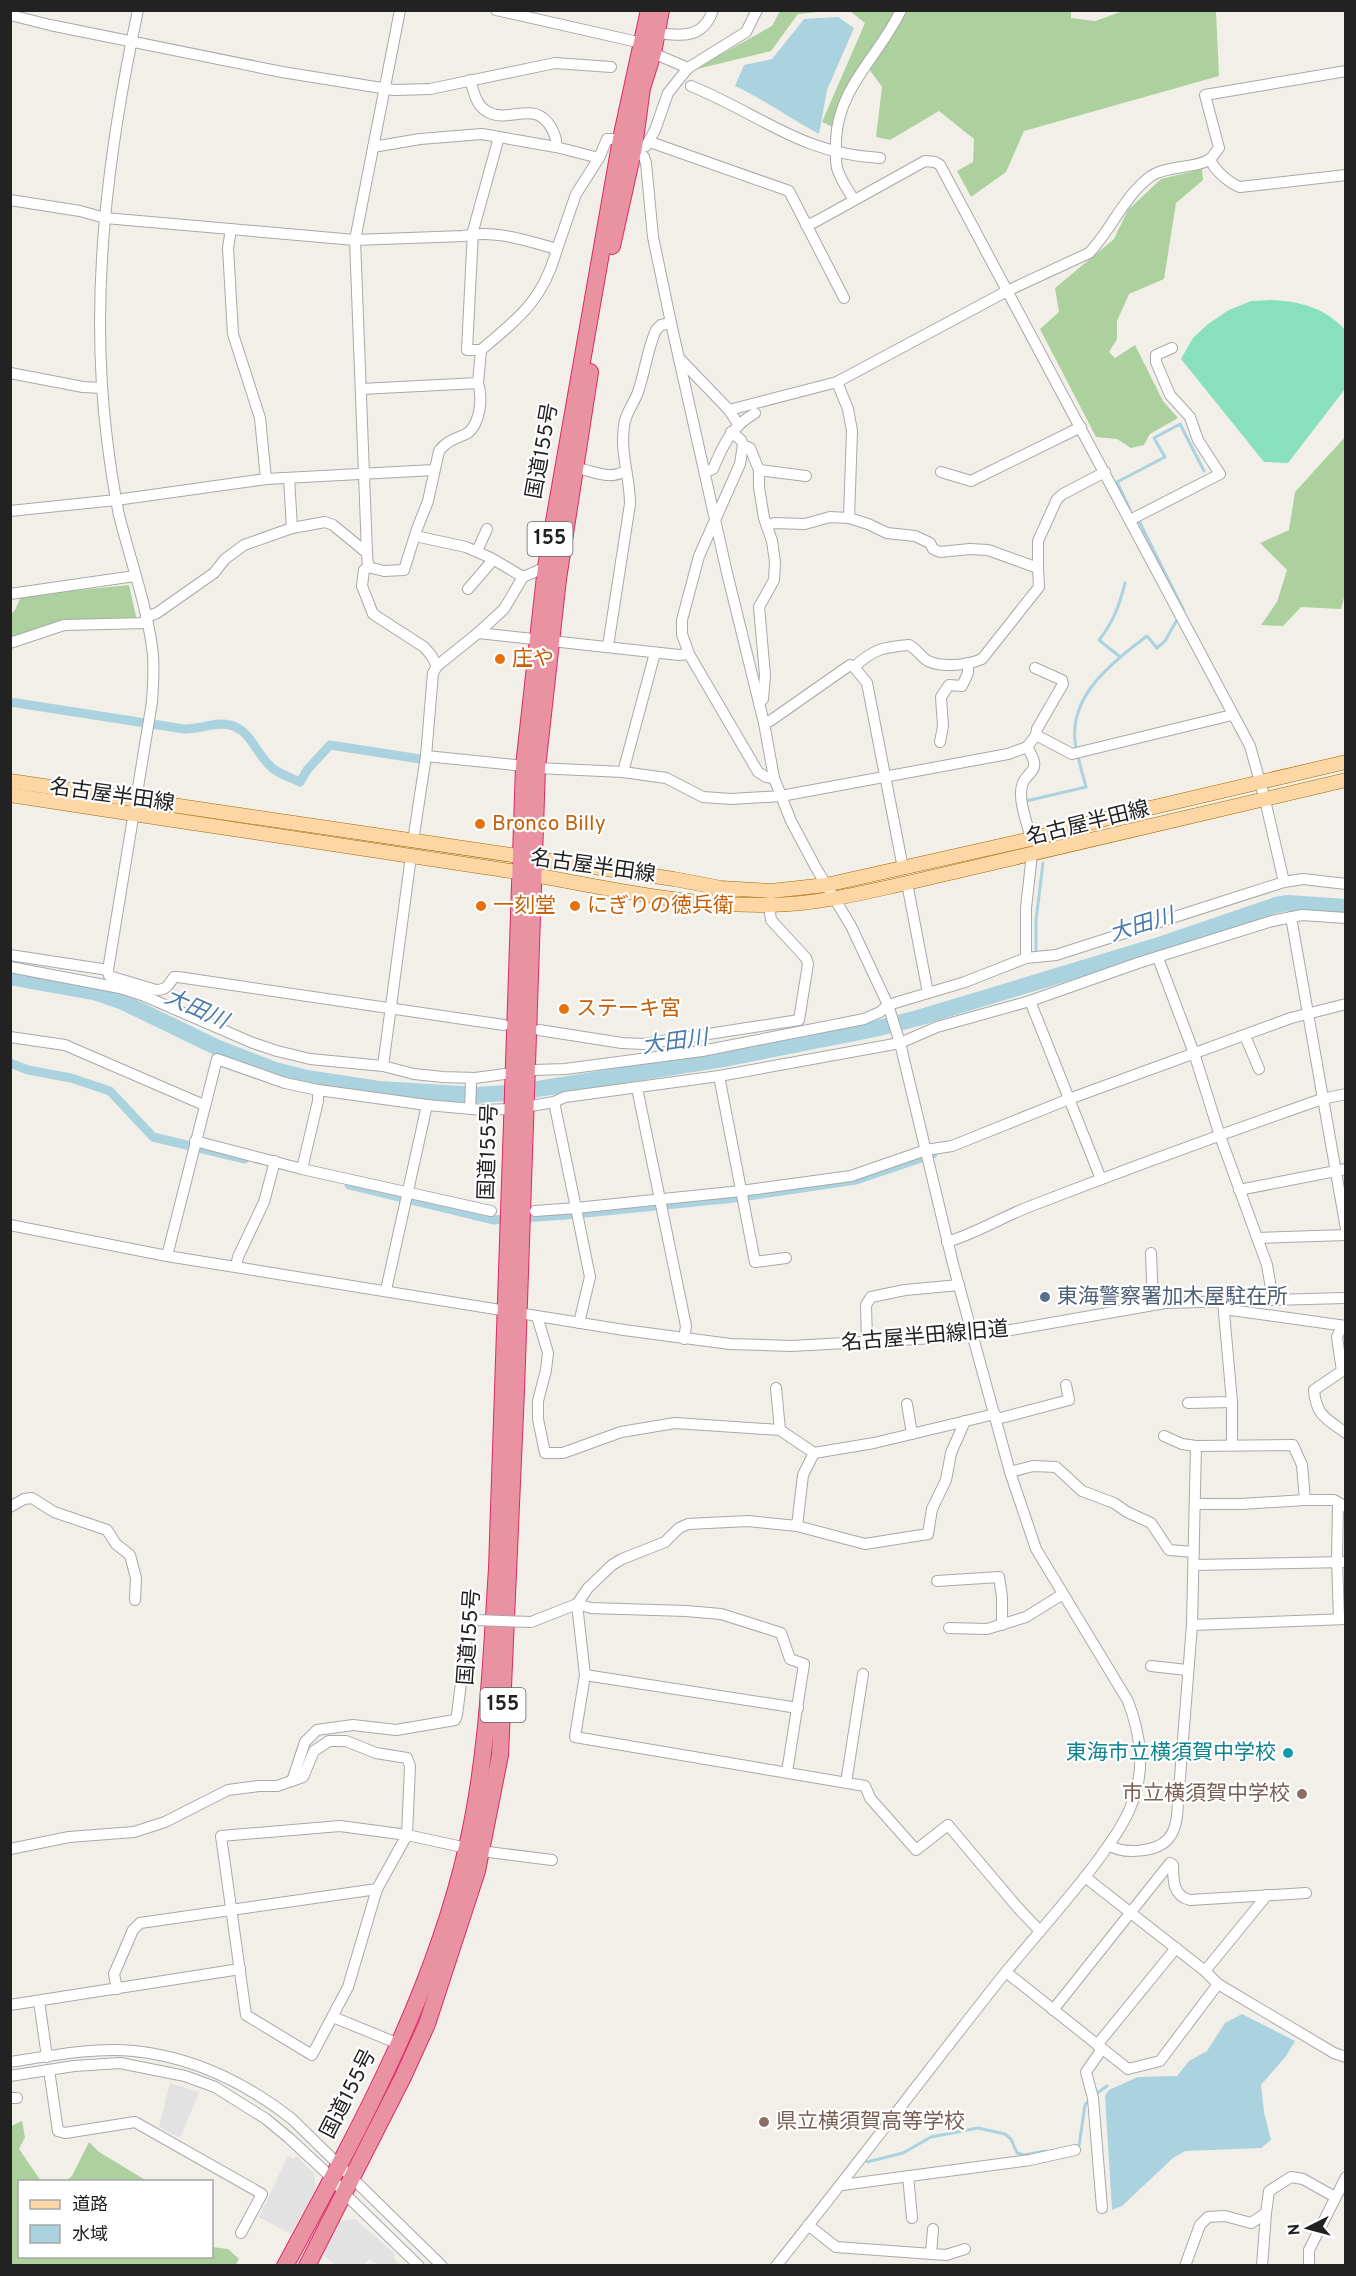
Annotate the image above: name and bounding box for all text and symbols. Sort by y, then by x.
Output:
street label: 国道155号 [521,401,565,501]
road number: 155 [528,522,572,556]
place label: 庄や [512,646,554,673]
marker: 庄や [493,652,507,666]
street label: 名古屋半田線 [48,774,176,818]
street label: 名古屋半田線 [1024,796,1152,852]
place label: Bronco Billy [492,811,606,838]
marker: Bronco Billy [473,817,487,831]
street label: 名古屋半田線 [529,845,657,889]
place label: 一刻堂 [493,893,556,920]
place label: にぎりの徳兵衛 [587,893,734,920]
marker: 一刻堂 [474,899,488,913]
marker: にぎりの徳兵衛 [568,899,582,913]
water label: 大田川 [1106,903,1179,949]
water label: 大田川 [160,984,233,1037]
place label: ステーキ宮 [576,996,681,1023]
marker: ステーキ宮 [557,1002,571,1016]
water label: 大田川 [640,1025,712,1061]
street label: 国道155号 [474,1103,504,1201]
place label: 東海警察署加木屋駐在所 [1057,1284,1288,1311]
marker: 東海警察署加木屋駐在所 [1038,1290,1052,1304]
street label: 名古屋半田線旧道 [840,1316,1010,1358]
street label: 国道155号 [453,1588,487,1686]
road number: 155 [480,1688,526,1722]
place label: 東海市立横須賀中学校 [1066,1740,1276,1767]
marker: 東海市立横須賀中学校 [1281,1746,1295,1760]
place label: 市立横須賀中学校 [1122,1781,1290,1808]
marker: 市立横須賀中学校 [1295,1787,1309,1801]
street label: 国道155号 [315,2045,383,2143]
place label: 県立横須賀高等学校 [776,2109,965,2136]
marker: 県立横須賀高等学校 [757,2115,771,2129]
legend [18,2180,213,2258]
text: 道路 [72,2194,108,2217]
north arrow [1278,2198,1338,2258]
text: N [1285,2223,1306,2236]
text: 水域 [72,2224,108,2247]

